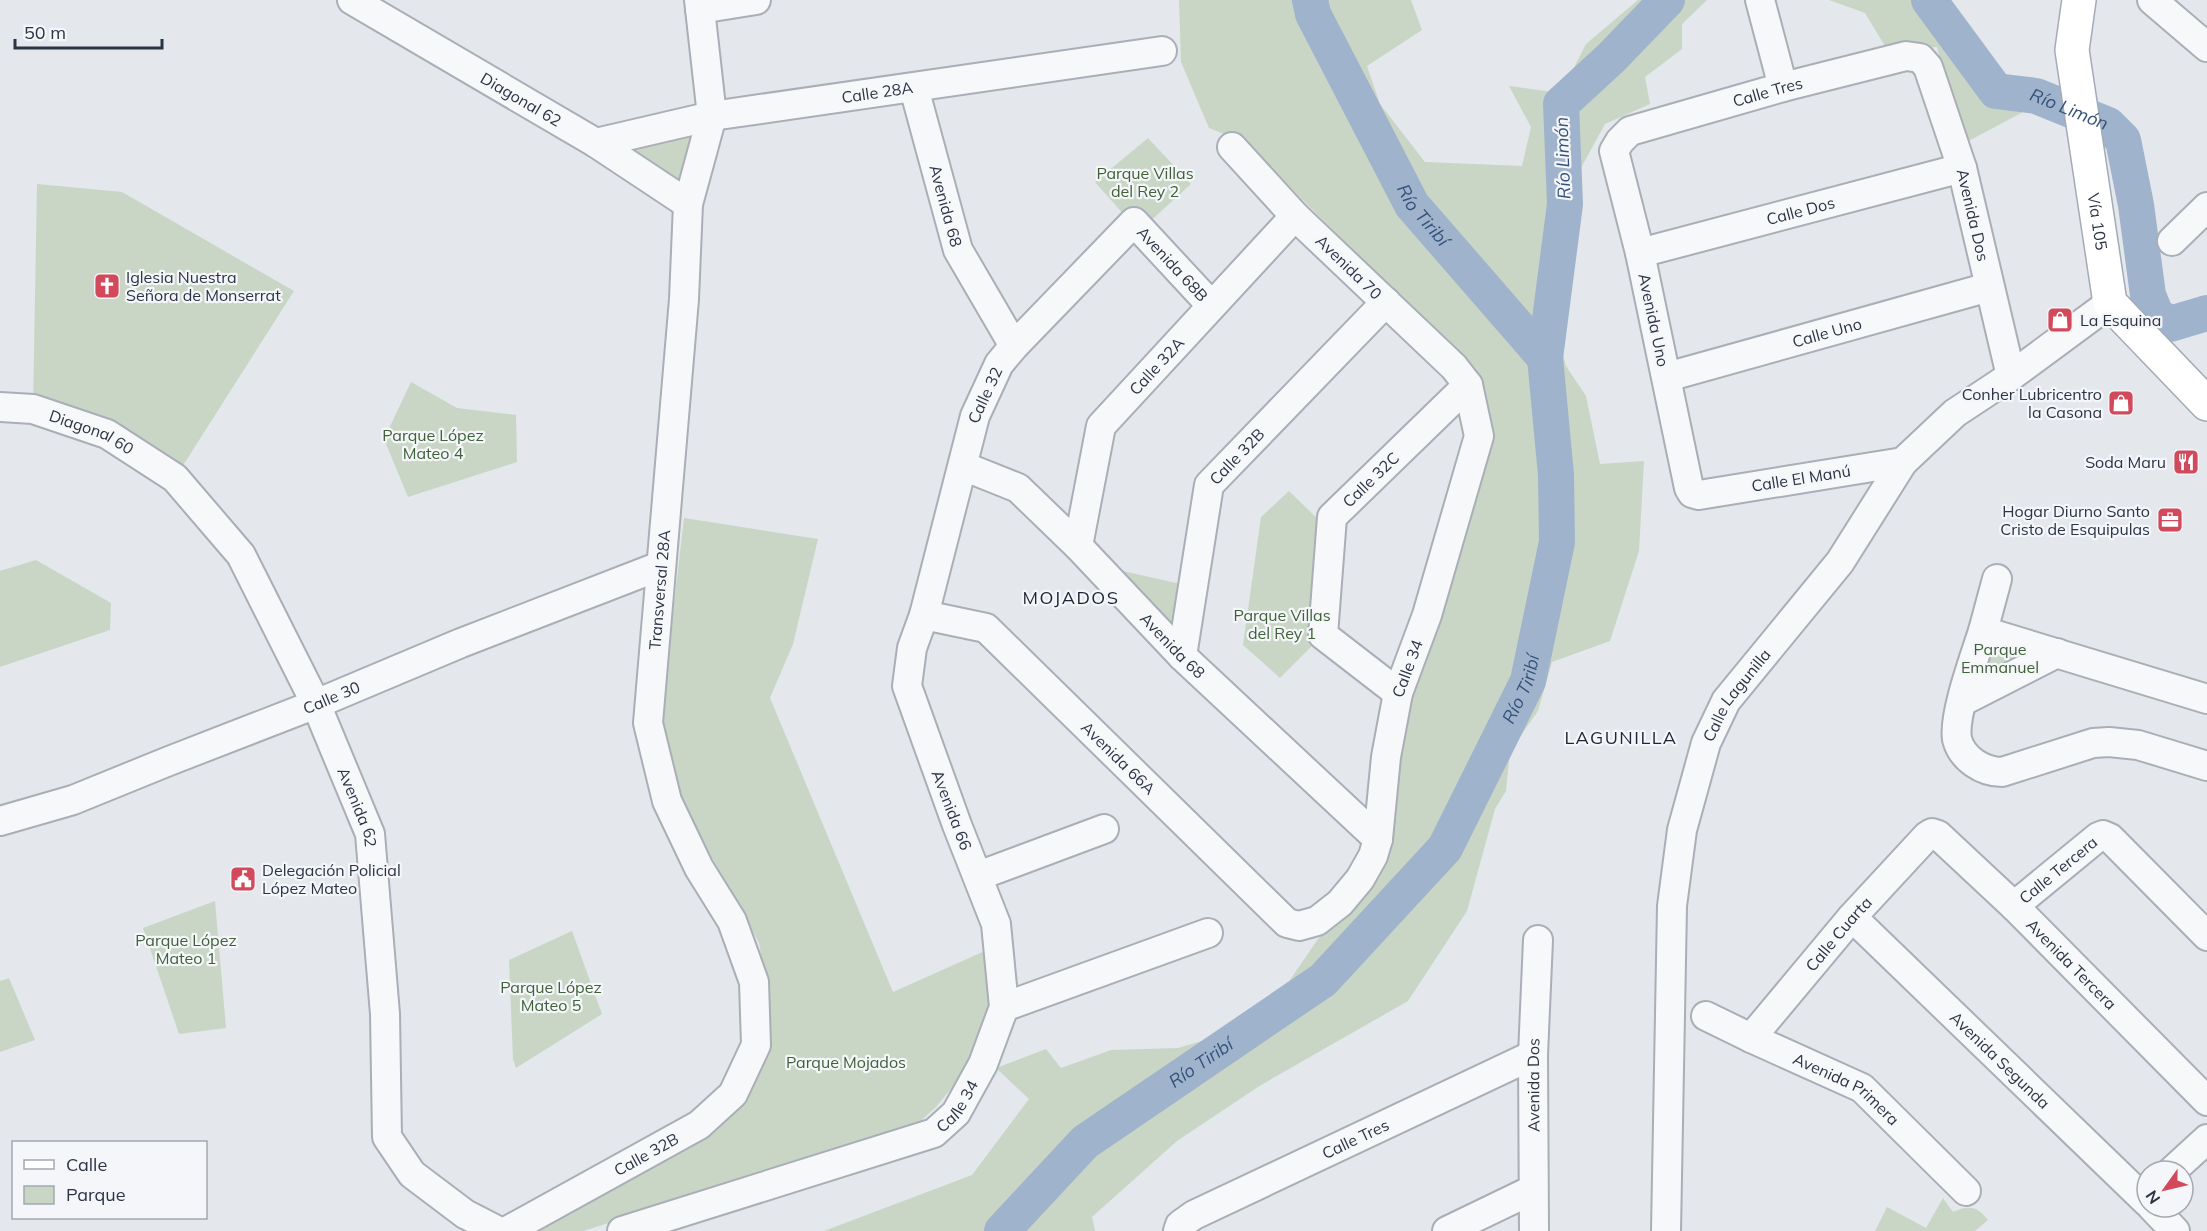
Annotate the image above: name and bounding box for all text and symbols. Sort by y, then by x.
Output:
scale bar [15,12,162,50]
text: 50 m [24,21,66,44]
street label: Diagonal 62 [477,68,565,131]
street label: Calle Tres [1730,72,1805,111]
street label: Calle 28A [840,77,914,107]
water label: Río Limón [2027,83,2112,135]
water label: Río Limón [1550,116,1575,200]
street label: Avenida 68 [925,162,967,249]
park label: Parque Villas del Rey 2 [1096,163,1194,201]
street label: Avenida Dos [1953,167,1994,263]
water label: Río Tiribí [1392,180,1456,253]
street label: Calle Dos [1764,192,1837,229]
street label: Vía 105 [2084,192,2112,252]
street label: Avenida 68B [1133,222,1212,305]
street label: Avenida 70 [1312,231,1386,303]
place label: Iglesia Nuestra Señora de Monserrat [126,267,281,305]
church icon: Iglesia Nuestra Señora de Monserrat [92,271,122,301]
street label: Avenida Uno [1634,271,1674,369]
shop icon: La Esquina [2045,305,2075,335]
place label: La Esquina [2080,310,2161,330]
street label: Calle Uno [1790,313,1864,352]
street label: Calle 32A [1125,333,1188,399]
street label: Calle 32 [964,364,1006,425]
place label: Conher Lubricentro la Casona [1962,384,2102,422]
shop icon: Conher Lubricentro la Casona [2106,388,2136,418]
street label: Diagonal 60 [47,405,138,459]
street label: Calle 32B [1205,424,1269,489]
park label: Parque López Mateo 4 [382,425,484,463]
restaurant icon: Soda Maru [2171,447,2201,477]
street label: Calle 32C [1338,448,1403,511]
place label: Soda Maru [2085,452,2166,472]
street label: Calle El Manú [1750,460,1852,496]
place label: Hogar Diurno Santo Cristo de Esquipulas [2000,501,2150,539]
office icon: Hogar Diurno Santo Cristo de Esquipulas [2155,505,2185,535]
street label: Transversal 28A [644,529,674,651]
district label: MOJADOS [1023,586,1119,609]
park label: Parque Villas del Rey 1 [1233,605,1331,643]
street label: Avenida 68 [1136,608,1209,682]
street label: Calle 34 [1387,637,1427,700]
park label: Parque Emmanuel [1961,639,2039,677]
street label: Calle Lagunilla [1698,645,1775,745]
water label: Río Tiribí [1497,650,1545,727]
street label: Calle 30 [300,677,363,718]
street label: Avenida 66A [1077,717,1160,799]
district label: LAGUNILLA [1565,726,1677,749]
street label: Avenida 62 [333,764,381,848]
street label: Avenida 66 [928,767,976,853]
street label: Calle Tercera [2015,832,2101,908]
place label: Delegación Policial López Mateo [262,860,401,898]
public building icon: Delegación Policial López Mateo [228,864,258,894]
street label: Calle Cuarta [1801,892,1876,975]
street label: Avenida Tercera [2022,915,2121,1014]
park label: Parque López Mateo 1 [135,930,237,968]
park label: Parque López Mateo 5 [500,977,602,1015]
street label: Avenida Segunda [1946,1007,2054,1113]
water label: Río Tiribí [1164,1031,1240,1093]
street label: Avenida Dos [1523,1037,1544,1132]
street label: Avenida Primera [1790,1048,1904,1129]
park label: Parque Mojados [786,1052,906,1072]
street label: Calle 34 [932,1076,982,1136]
street label: Calle Tres [1319,1114,1392,1163]
street label: Calle 32B [610,1128,682,1180]
legend [12,1141,207,1219]
text: Calle [66,1153,107,1176]
north arrow [2135,1159,2195,1219]
text: Parque [66,1183,125,1206]
text: N [2141,1187,2164,1208]

